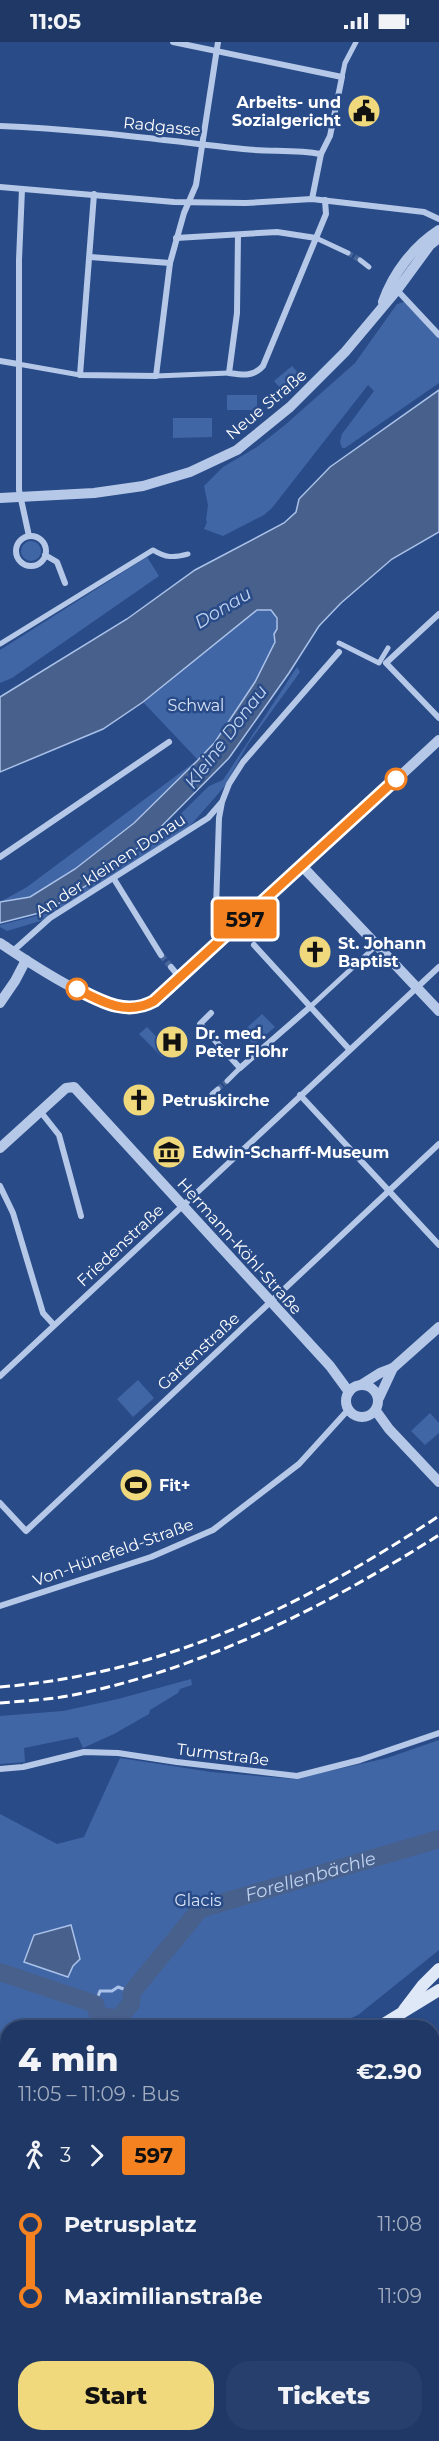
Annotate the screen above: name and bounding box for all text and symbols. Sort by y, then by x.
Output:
text: 11:05 [30,8,81,35]
place label: Arbeits- und Sozialgericht [232,93,341,130]
public building icon: Arbeits- und Sozialgericht [346,93,382,129]
street label: Radgasse [122,113,201,140]
street label: Neue Straße [222,365,310,444]
water label: Donau [190,582,256,634]
water label: Kleine Donau [180,681,272,793]
park label: Schwal [168,696,224,715]
unlabelled marker [385,768,407,790]
street label: An der kleinen Donau [32,810,189,921]
line badge: 597 [210,900,280,938]
text: 597 [226,907,264,932]
church icon: St. Johann Baptist [297,934,333,970]
place label: St. Johann Baptist [338,934,426,971]
unlabelled marker [66,978,88,1000]
hospital icon: Dr. med. Peter Flohr [154,1024,190,1060]
place label: Dr. med. Peter Flohr [195,1024,288,1061]
church icon: Petruskirche [121,1082,157,1118]
place label: Petruskirche [162,1091,270,1110]
museum icon: Edwin-Scharff-Museum [151,1134,187,1170]
place label: Edwin-Scharff-Museum [192,1143,389,1162]
street label: Hermann-Köhl-Straße [173,1174,306,1318]
street label: Friedenstraße [73,1200,168,1290]
street label: Gartenstraße [153,1309,243,1394]
sports icon: Fit+ [118,1467,154,1503]
place label: Fit+ [159,1476,190,1495]
street label: Von-Hünefeld-Straße [30,1515,196,1590]
street label: Turmstraße [176,1739,270,1770]
water label: Forellenbächle [242,1847,379,1906]
park label: Glacis [174,1891,222,1910]
text: 4 min [18,2039,119,2079]
text: €2.90 [356,2058,422,2085]
text: 11:05 – 11:09 · Bus [18,2082,180,2106]
icon: walk [18,2139,51,2172]
icon: forward [80,2139,113,2172]
text: 3 [60,2143,71,2167]
text: 597 [134,2143,173,2168]
text: Petrusplatz [64,2211,196,2238]
text: 11:08 [377,2212,422,2236]
text: Maximilianstraße [64,2283,263,2310]
text: 11:09 [378,2284,422,2308]
button: Start [18,2361,214,2430]
button: Tickets [226,2361,422,2430]

